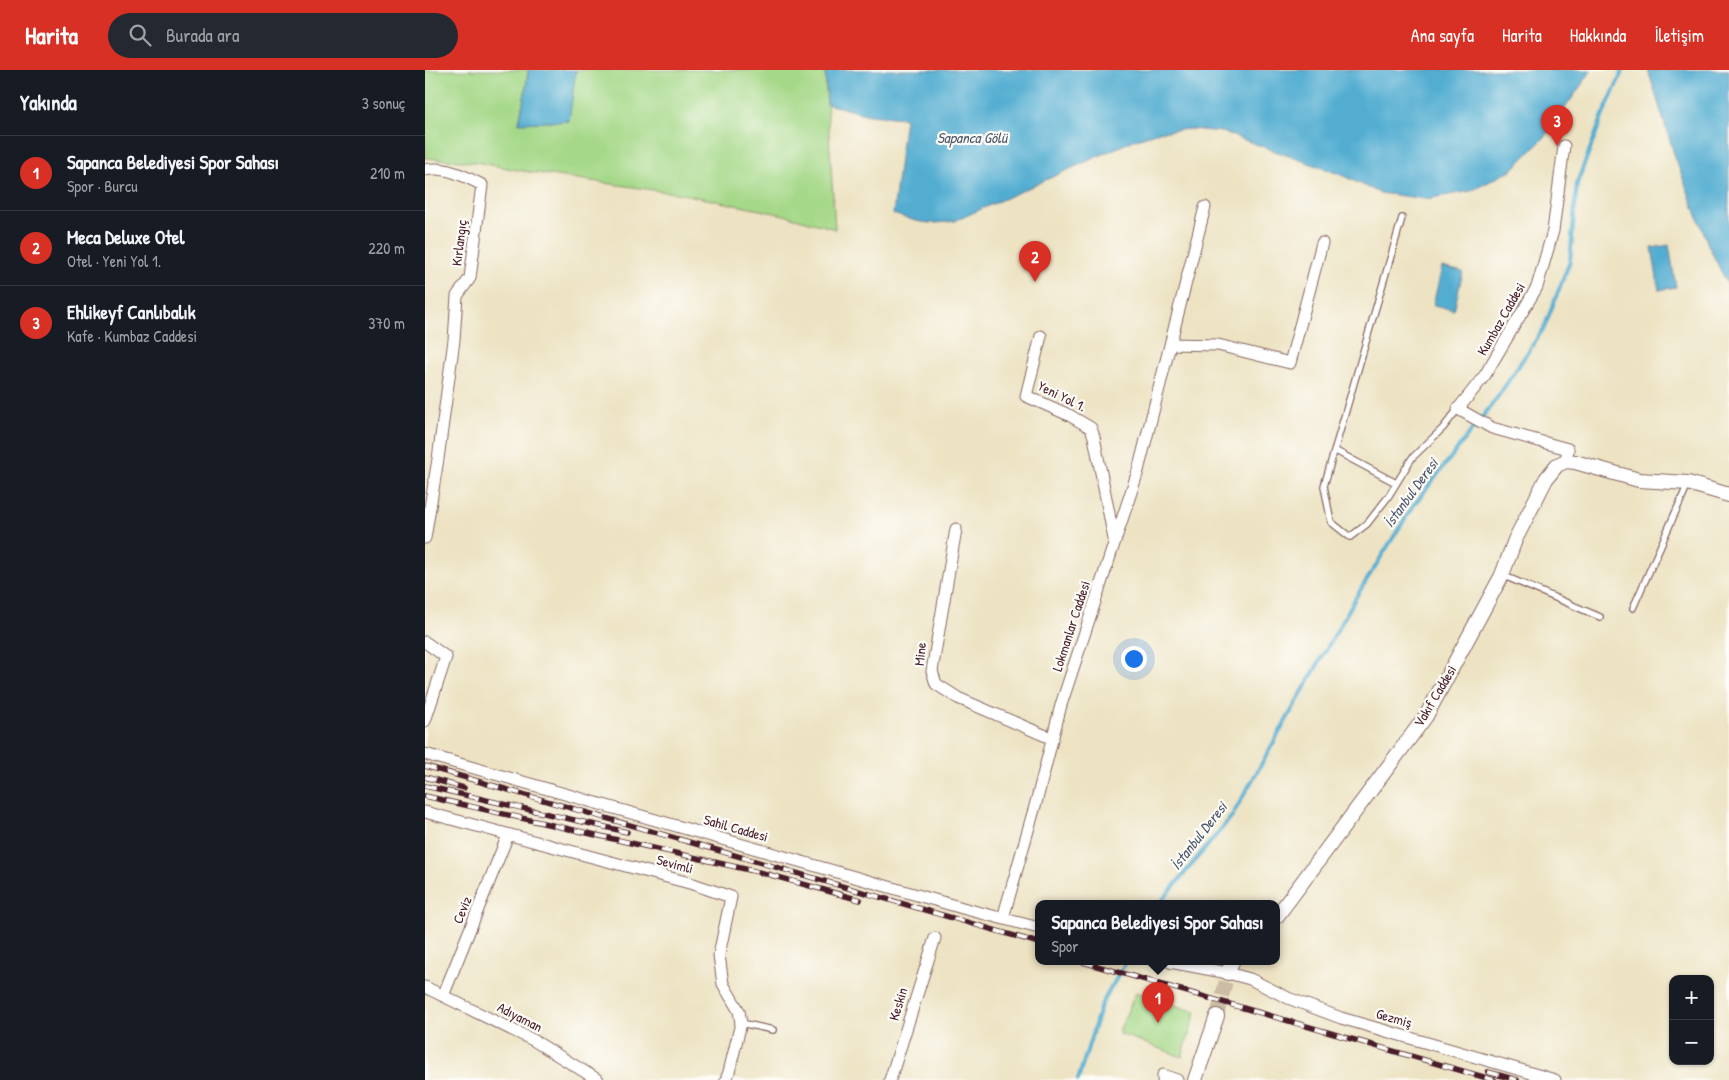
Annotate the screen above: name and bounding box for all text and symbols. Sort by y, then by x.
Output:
search box [108,13,458,58]
text: Harita [25,19,78,51]
icon: search [126,21,154,49]
text: Burada ara [166,22,239,48]
text: Ana sayfa [1411,23,1474,48]
text: Harita [1502,23,1542,48]
text: Hakkında [1570,23,1626,48]
text: İletişim [1654,23,1704,48]
text: Yakında [20,88,77,117]
text: 3 sonuç [362,92,405,114]
pin: 3 [1541,105,1573,146]
water label: Sapanca Gölü [937,127,1009,148]
text: Sapanca Belediyesi Spor Sahası [67,149,279,175]
text: 1 [33,162,39,184]
text: 210 m [370,162,405,184]
text: Spor · Burcu [67,175,138,197]
street label: Kırlangıç [446,218,472,267]
text: Meca Deluxe Otel [67,224,184,250]
text: 2 [32,237,40,259]
text: 220 m [368,237,405,259]
pin: 2 [1019,241,1051,282]
text: Otel · Yeni Yol 1. [67,250,161,272]
street label: Kumbaz Caddesi [1472,279,1529,359]
text: Ehlikeyf Canlıbalık [67,299,196,325]
text: 3 [32,312,40,334]
text: 370 m [368,312,405,334]
text: Kafe · Kumbaz Caddesi [67,325,197,347]
street label: Yeni Yol 1. [1035,376,1089,415]
water label: İstanbul Deresi [1378,453,1444,532]
street label: Lokmanlar Caddesi [1047,578,1094,673]
street label: Mine [909,641,930,667]
your location [1121,646,1147,672]
street label: Vakıf Caddesi [1409,661,1460,730]
water label: İstanbul Deresi [1165,796,1233,874]
street label: Sahil Caddesi [702,809,771,846]
street label: Sevimli [655,850,696,877]
street label: Ceviz [447,893,476,926]
popup [1035,900,1280,965]
text: Sapanca Belediyesi Spor Sahası [1052,909,1263,935]
text: Spor [1052,935,1078,957]
map controls [1669,975,1714,1065]
button: + [1669,975,1714,1020]
pin: 1 [1142,982,1174,1023]
street label: Keskin [884,985,912,1023]
street label: Adıyaman [494,997,546,1037]
street label: Gezmiş [1374,1003,1414,1032]
button: − [1669,1020,1714,1065]

